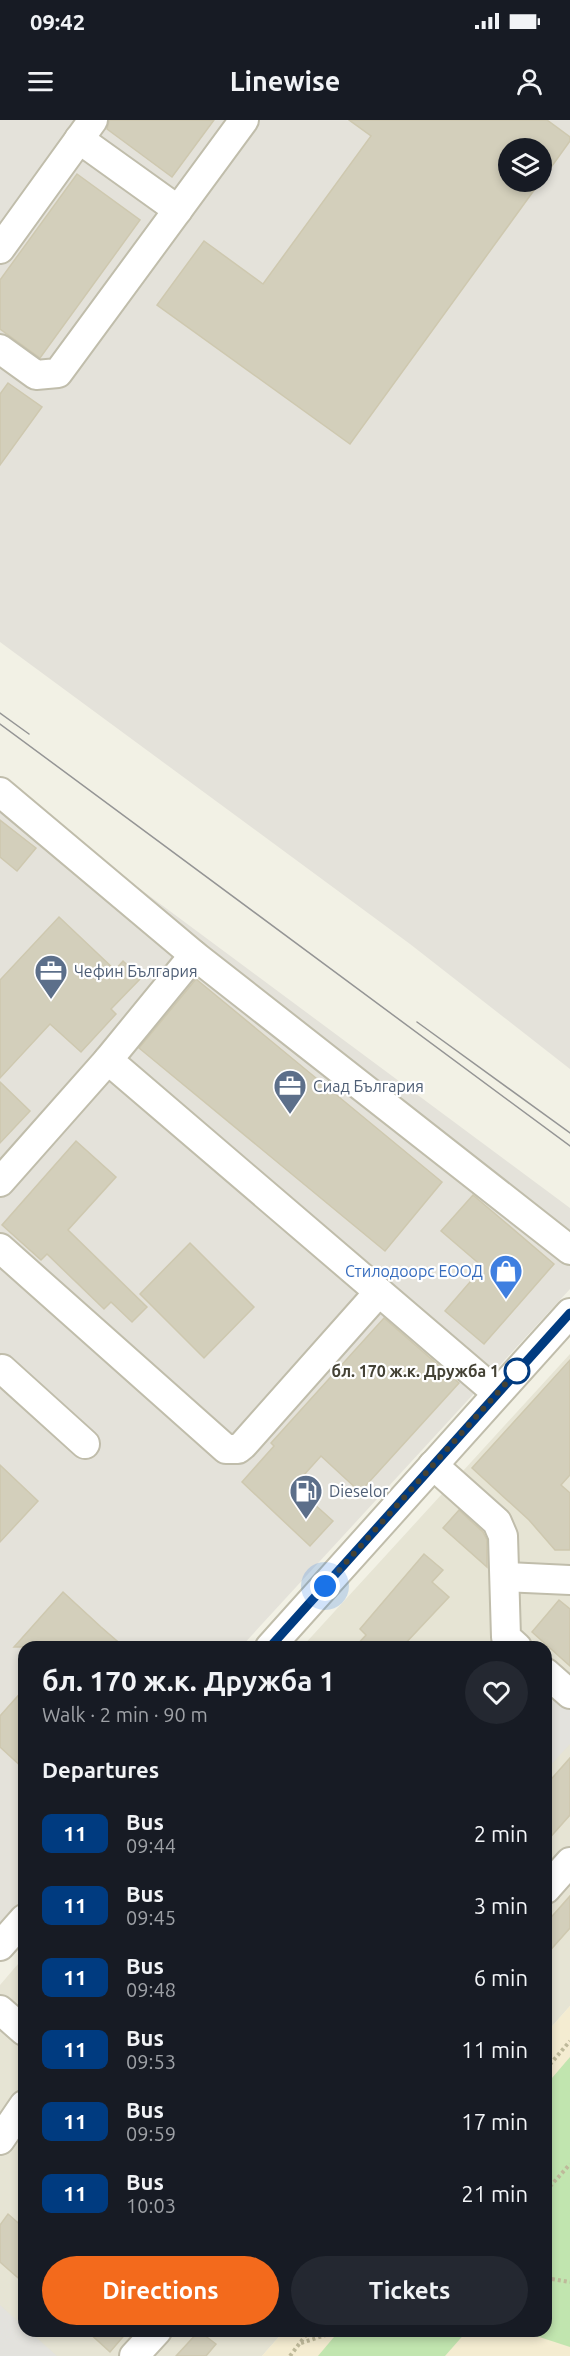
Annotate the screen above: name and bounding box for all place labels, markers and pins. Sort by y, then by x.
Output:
office icon: Чефин България [33,953,69,1000]
place label: Чефин България [74,962,198,980]
office icon: Сиад България [272,1068,308,1115]
place label: Сиад България [313,1077,424,1095]
shop icon: Стилодоорс ЕООД [488,1253,524,1300]
place label: Стилодоорс ЕООД [345,1262,483,1280]
marker: бл. 170 ж.к. Дружба 1 [504,1358,530,1384]
place label: бл. 170 ж.к. Дружба 1 [332,1362,499,1380]
fuel station icon: Dieselor [288,1473,324,1520]
place label: Dieselor [329,1482,388,1500]

